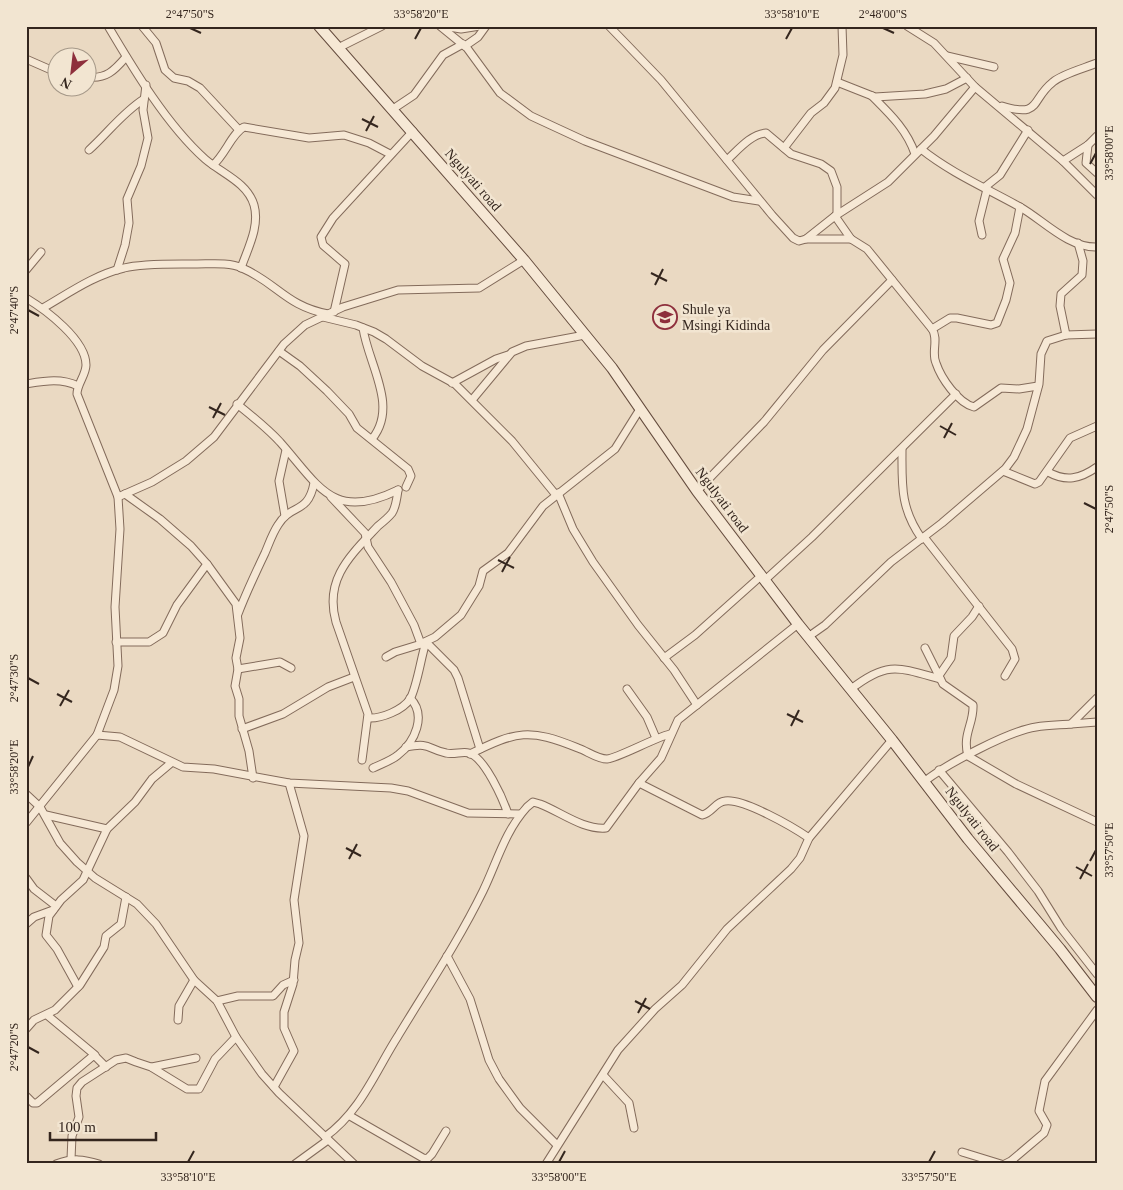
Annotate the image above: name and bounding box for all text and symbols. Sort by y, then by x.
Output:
text: 2°47'50"S [166,7,214,21]
text: 33°58'20"E [393,7,449,21]
text: 33°58'10"E [764,7,820,21]
text: 2°48'00"S [859,7,907,21]
north arrow [48,48,98,98]
text: N [58,74,74,92]
text: 33°58'00"E [1102,125,1116,181]
street label: Ngulyati road [442,146,504,214]
text: 2°47'40"S [7,286,21,334]
place label: Shule ya Msingi Kidinda [682,302,771,333]
school or university icon: Shule ya Msingi Kidinda [652,304,678,330]
street label: Ngulyati road [693,465,751,535]
text: 2°47'50"S [1102,485,1116,533]
text: 2°47'30"S [7,654,21,702]
text: 33°58'20"E [7,739,21,795]
street label: Ngulyati road [942,784,1002,854]
text: 33°57'50"E [1102,822,1116,878]
text: 2°47'20"S [7,1023,21,1071]
scale bar [50,1110,156,1142]
text: 100 m [58,1119,96,1135]
text: 33°58'10"E [160,1170,216,1184]
text: 33°58'00"E [531,1170,587,1184]
text: 33°57'50"E [901,1170,957,1184]

